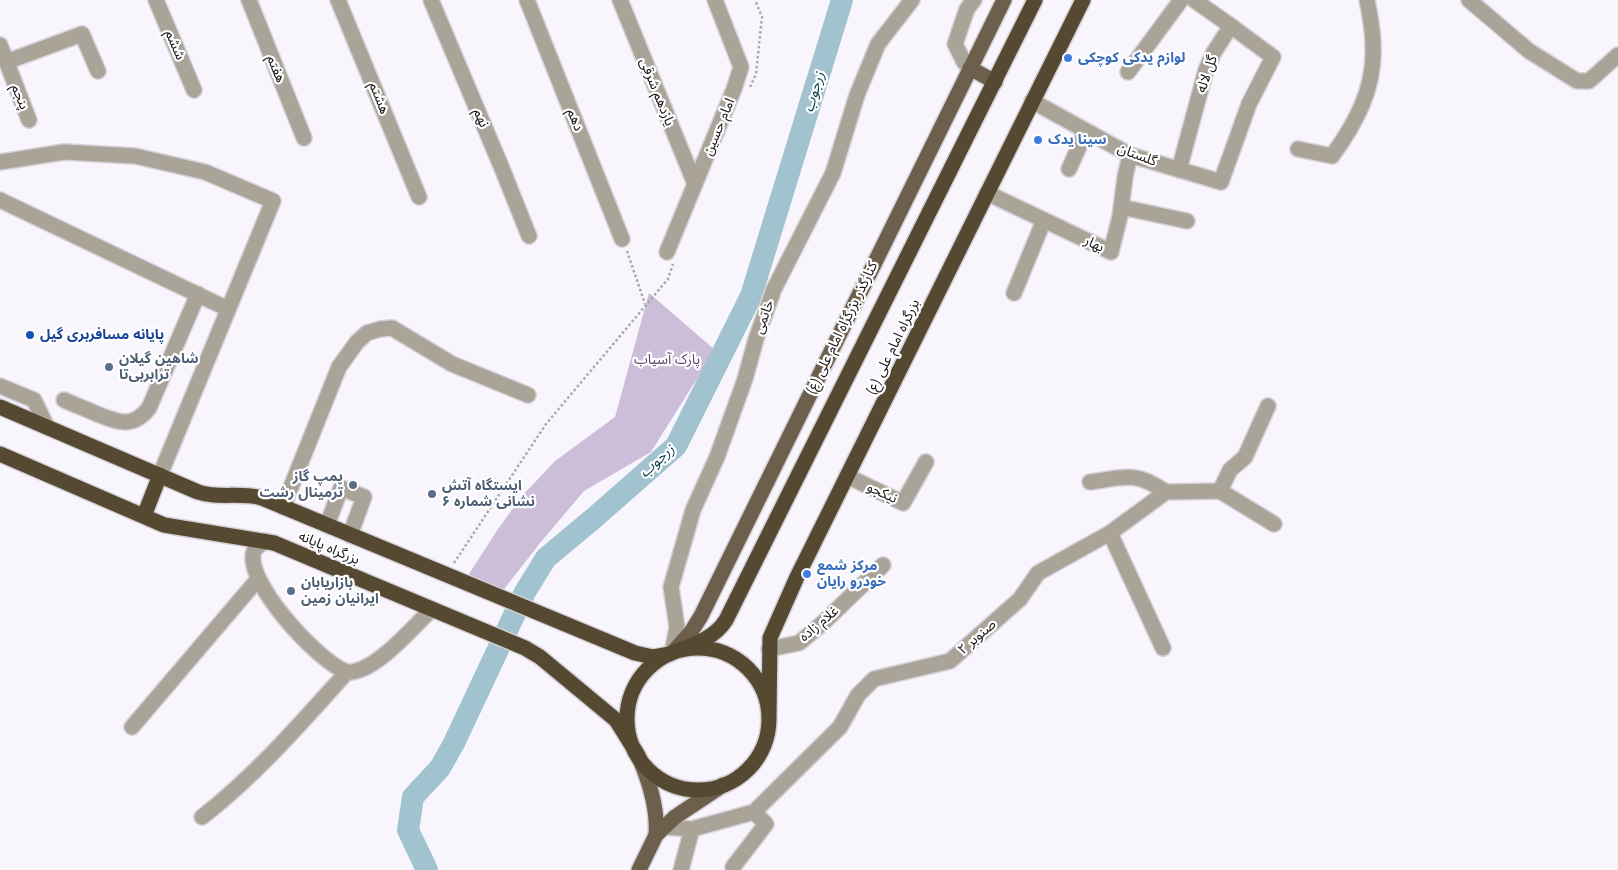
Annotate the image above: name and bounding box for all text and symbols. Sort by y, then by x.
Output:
street label: ششم [161,28,189,62]
place label: لوازم یدکی کوچکی [1078,50,1185,66]
marker: لوازم یدکی کوچکی [1062,52,1074,64]
street label: هفتم [263,53,289,85]
street label: گل لاله [1193,53,1221,95]
street label: یازدهم شرقی [636,56,678,128]
water label: زرجوب [799,70,829,114]
street label: هشتم [365,80,393,116]
street label: پنجم [7,82,33,112]
street label: امام حسین [699,96,739,158]
street label: نهم [470,106,492,130]
street label: دهم [563,106,587,134]
place label: سینا یدک [1048,132,1107,148]
marker: سینا یدک [1032,134,1044,146]
street label: گلستان [1115,140,1159,170]
street label: بهار [1081,232,1107,256]
street label: کنارگذر بزرگراه امام علی (ع) [803,259,881,397]
street label: بزرگراه امام علی (ع) [863,296,923,398]
street label: خاتمی [750,298,778,336]
place label: پایانه مسافربری گیل [40,327,164,343]
marker: پایانه مسافربری گیل [24,329,36,341]
place label: شاهین گیلان ترابربی‌تا [119,351,199,384]
park label: پارک آسیاب [634,352,700,368]
marker: شاهین گیلان ترابربی‌تا [103,361,115,373]
water label: زرجوب [636,441,678,481]
place label: پمپ گاز ترمینال رشت [260,469,343,502]
place label: ایستگاه آتش نشانی شماره ۶ [442,478,535,511]
marker: پمپ گاز ترمینال رشت [347,479,359,491]
street label: نیکجو [864,479,900,507]
marker: ایستگاه آتش نشانی شماره ۶ [426,488,438,500]
street label: بزرگراه پایانه [296,528,362,568]
place label: مرکز شمع خودرو رایان [817,558,886,590]
marker: مرکز شمع خودرو رایان [801,568,813,580]
place label: بازاریابان ایرانیان زمین [301,575,379,608]
marker: بازاریابان ایرانیان زمین [285,585,297,597]
street label: غلام زاده [796,603,842,645]
street label: صنوبر ۲ [954,616,1000,658]

